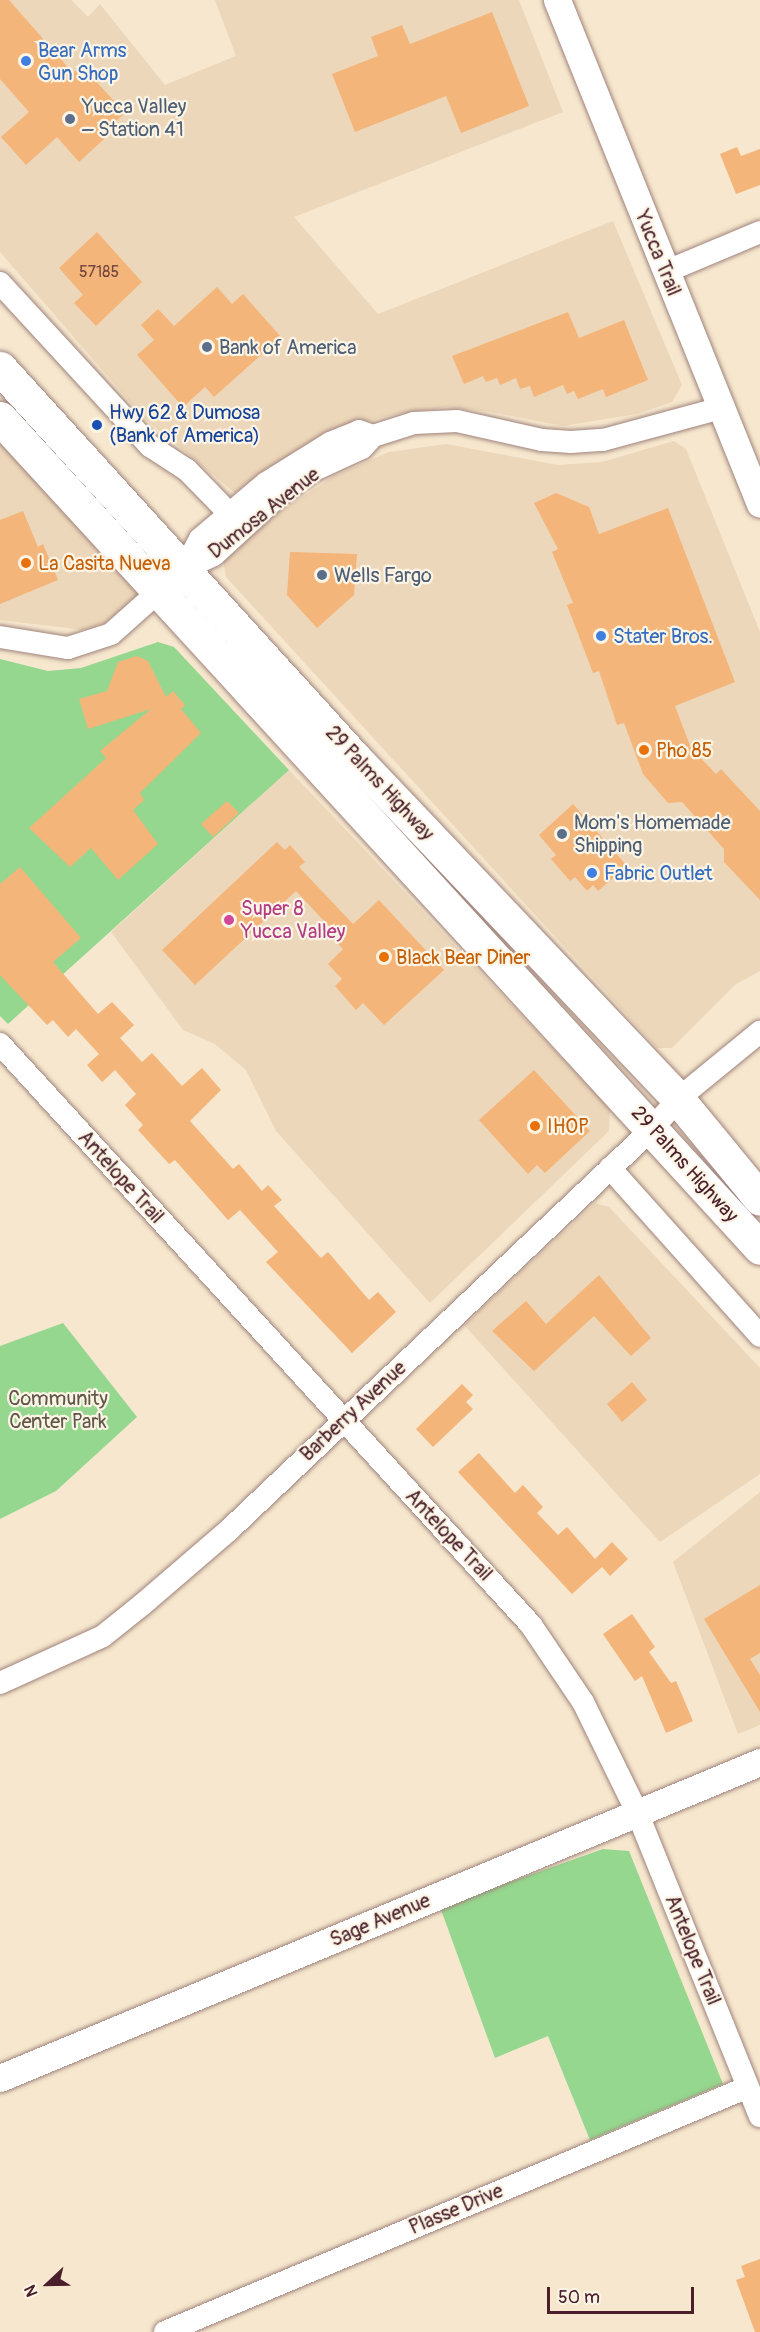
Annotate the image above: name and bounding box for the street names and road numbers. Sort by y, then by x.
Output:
street label: Yucca Trail [630,207,686,299]
street label: Dumosa Avenue [204,462,324,564]
street label: 29 Palms Highway [321,721,439,845]
street label: 29 Palms Highway [627,1101,743,1227]
street label: Antelope Trail [73,1126,169,1228]
street label: Barberry Avenue [295,1356,411,1466]
street label: Antelope Trail [400,1484,498,1586]
street label: Sage Avenue [326,1888,434,1952]
street label: Antelope Trail [660,1891,726,2009]
street label: Plasse Drive [405,2178,507,2240]

